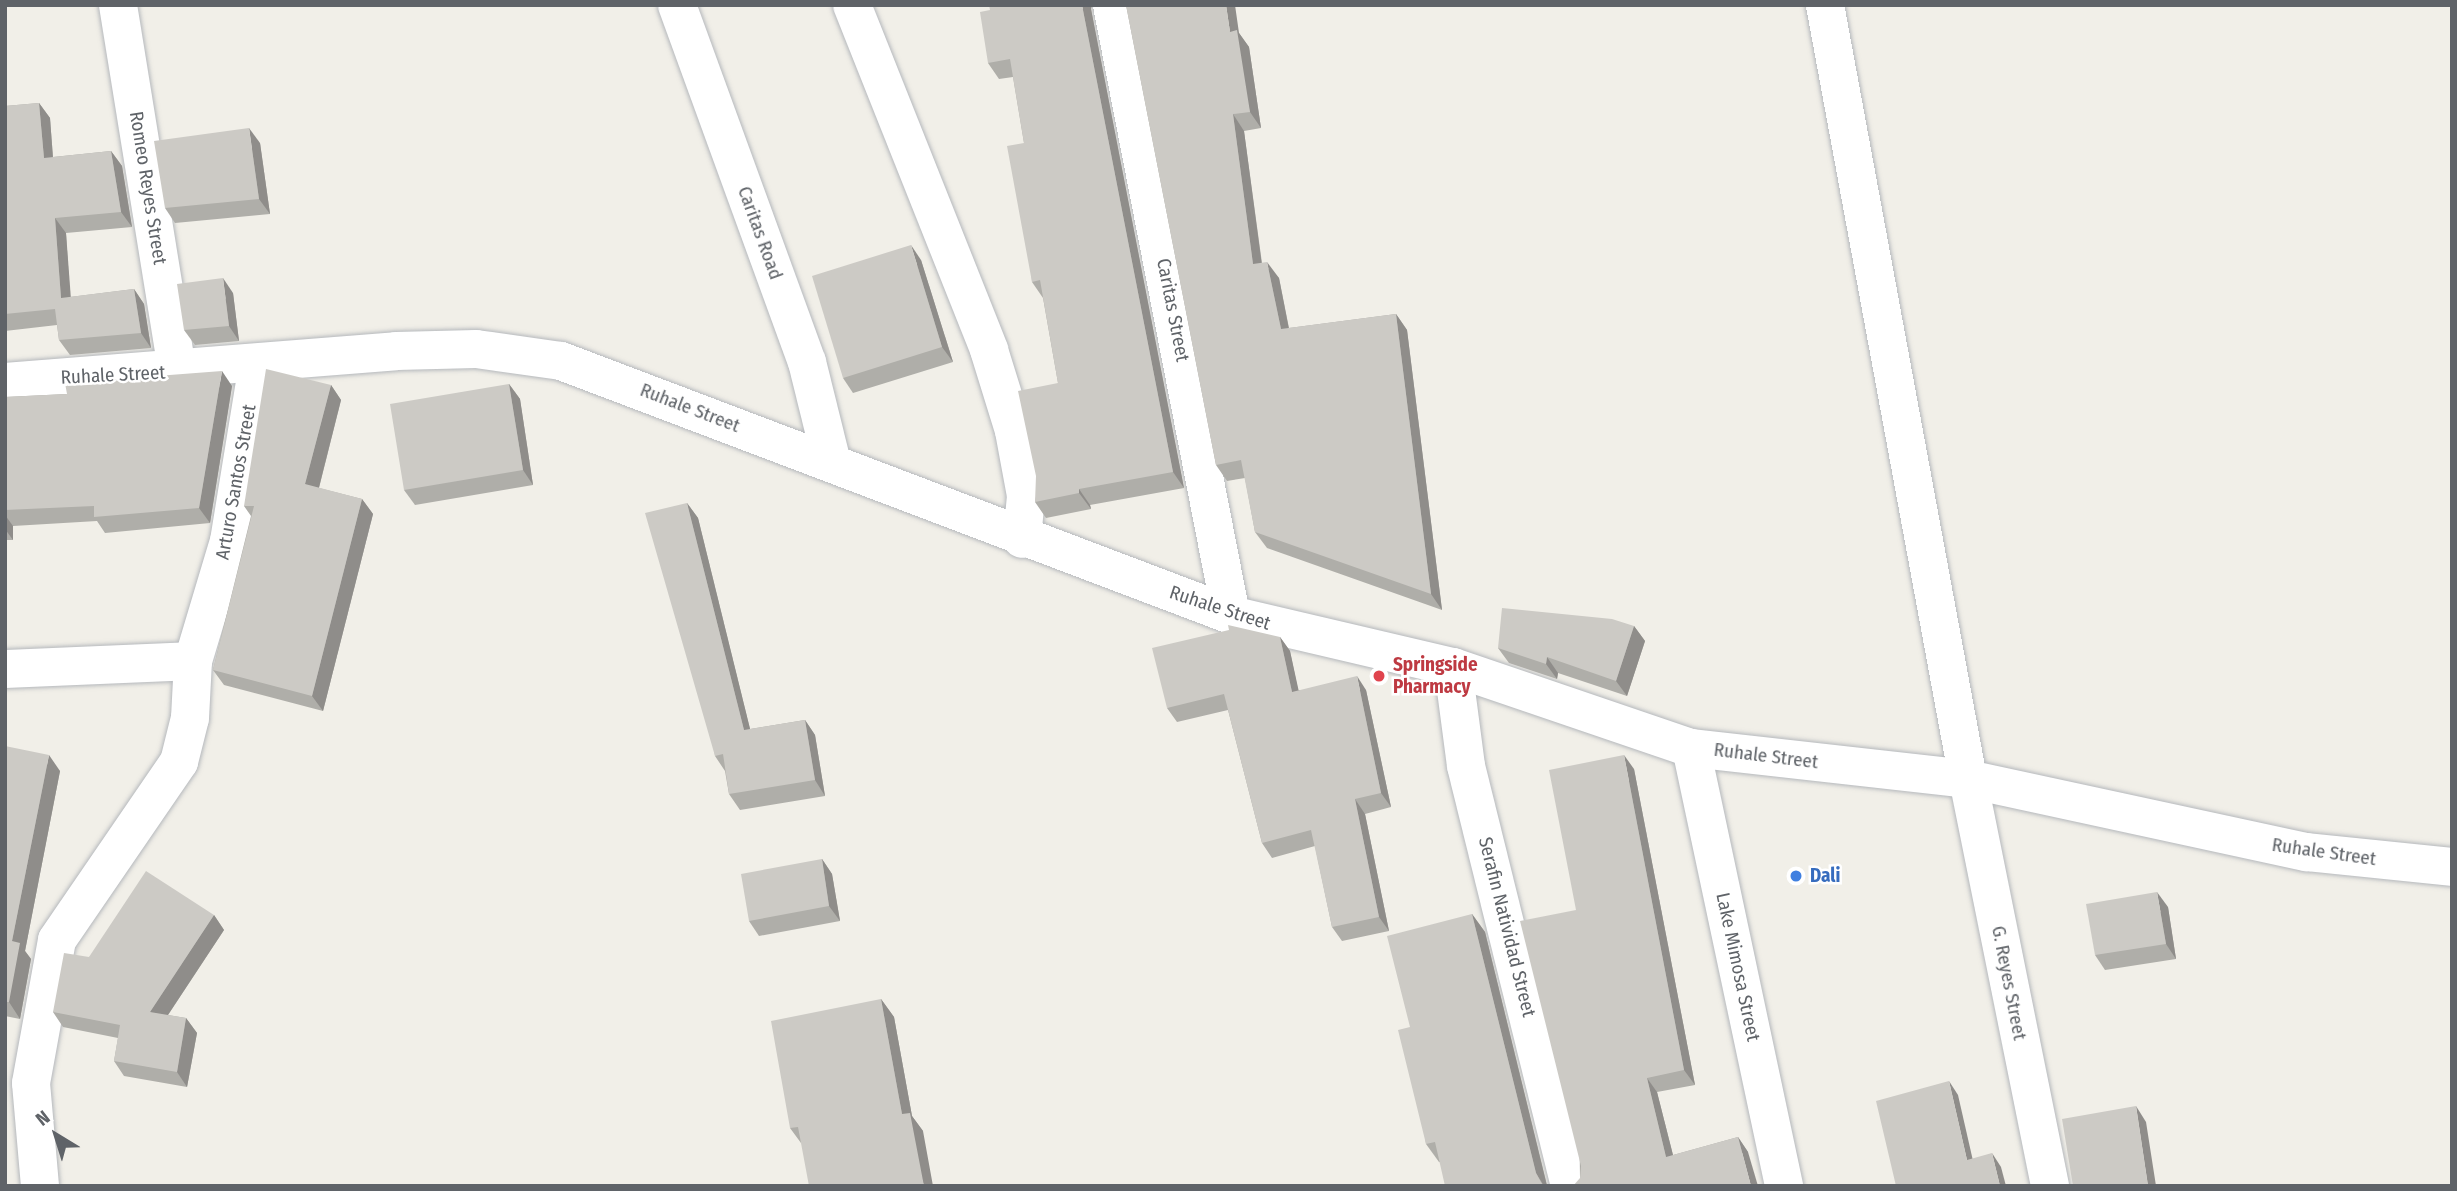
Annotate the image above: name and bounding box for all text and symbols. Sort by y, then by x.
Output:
street label: Romeo Reyes Street [125,110,171,266]
street label: Caritas Road [733,183,787,283]
street label: Caritas Street [1152,256,1194,364]
street label: Ruhale Street [60,361,166,389]
street label: Ruhale Street [637,379,743,437]
street label: Arturo Santos Street [211,403,261,561]
street label: Ruhale Street [1167,581,1273,635]
place label: Springside Pharmacy [1393,654,1478,698]
marker: Springside Pharmacy [1371,668,1387,684]
street label: Ruhale Street [1713,738,1819,774]
street label: Ruhale Street [2270,833,2378,871]
street label: Serafin Natividad Street [1474,835,1540,1019]
place label: Dali [1810,865,1840,887]
marker: Dali [1788,868,1804,884]
street label: Lake Mimosa Street [1711,891,1765,1043]
street label: G. Reyes Street [1987,924,2031,1042]
north arrow [21,1100,91,1170]
text: N [31,1105,54,1131]

